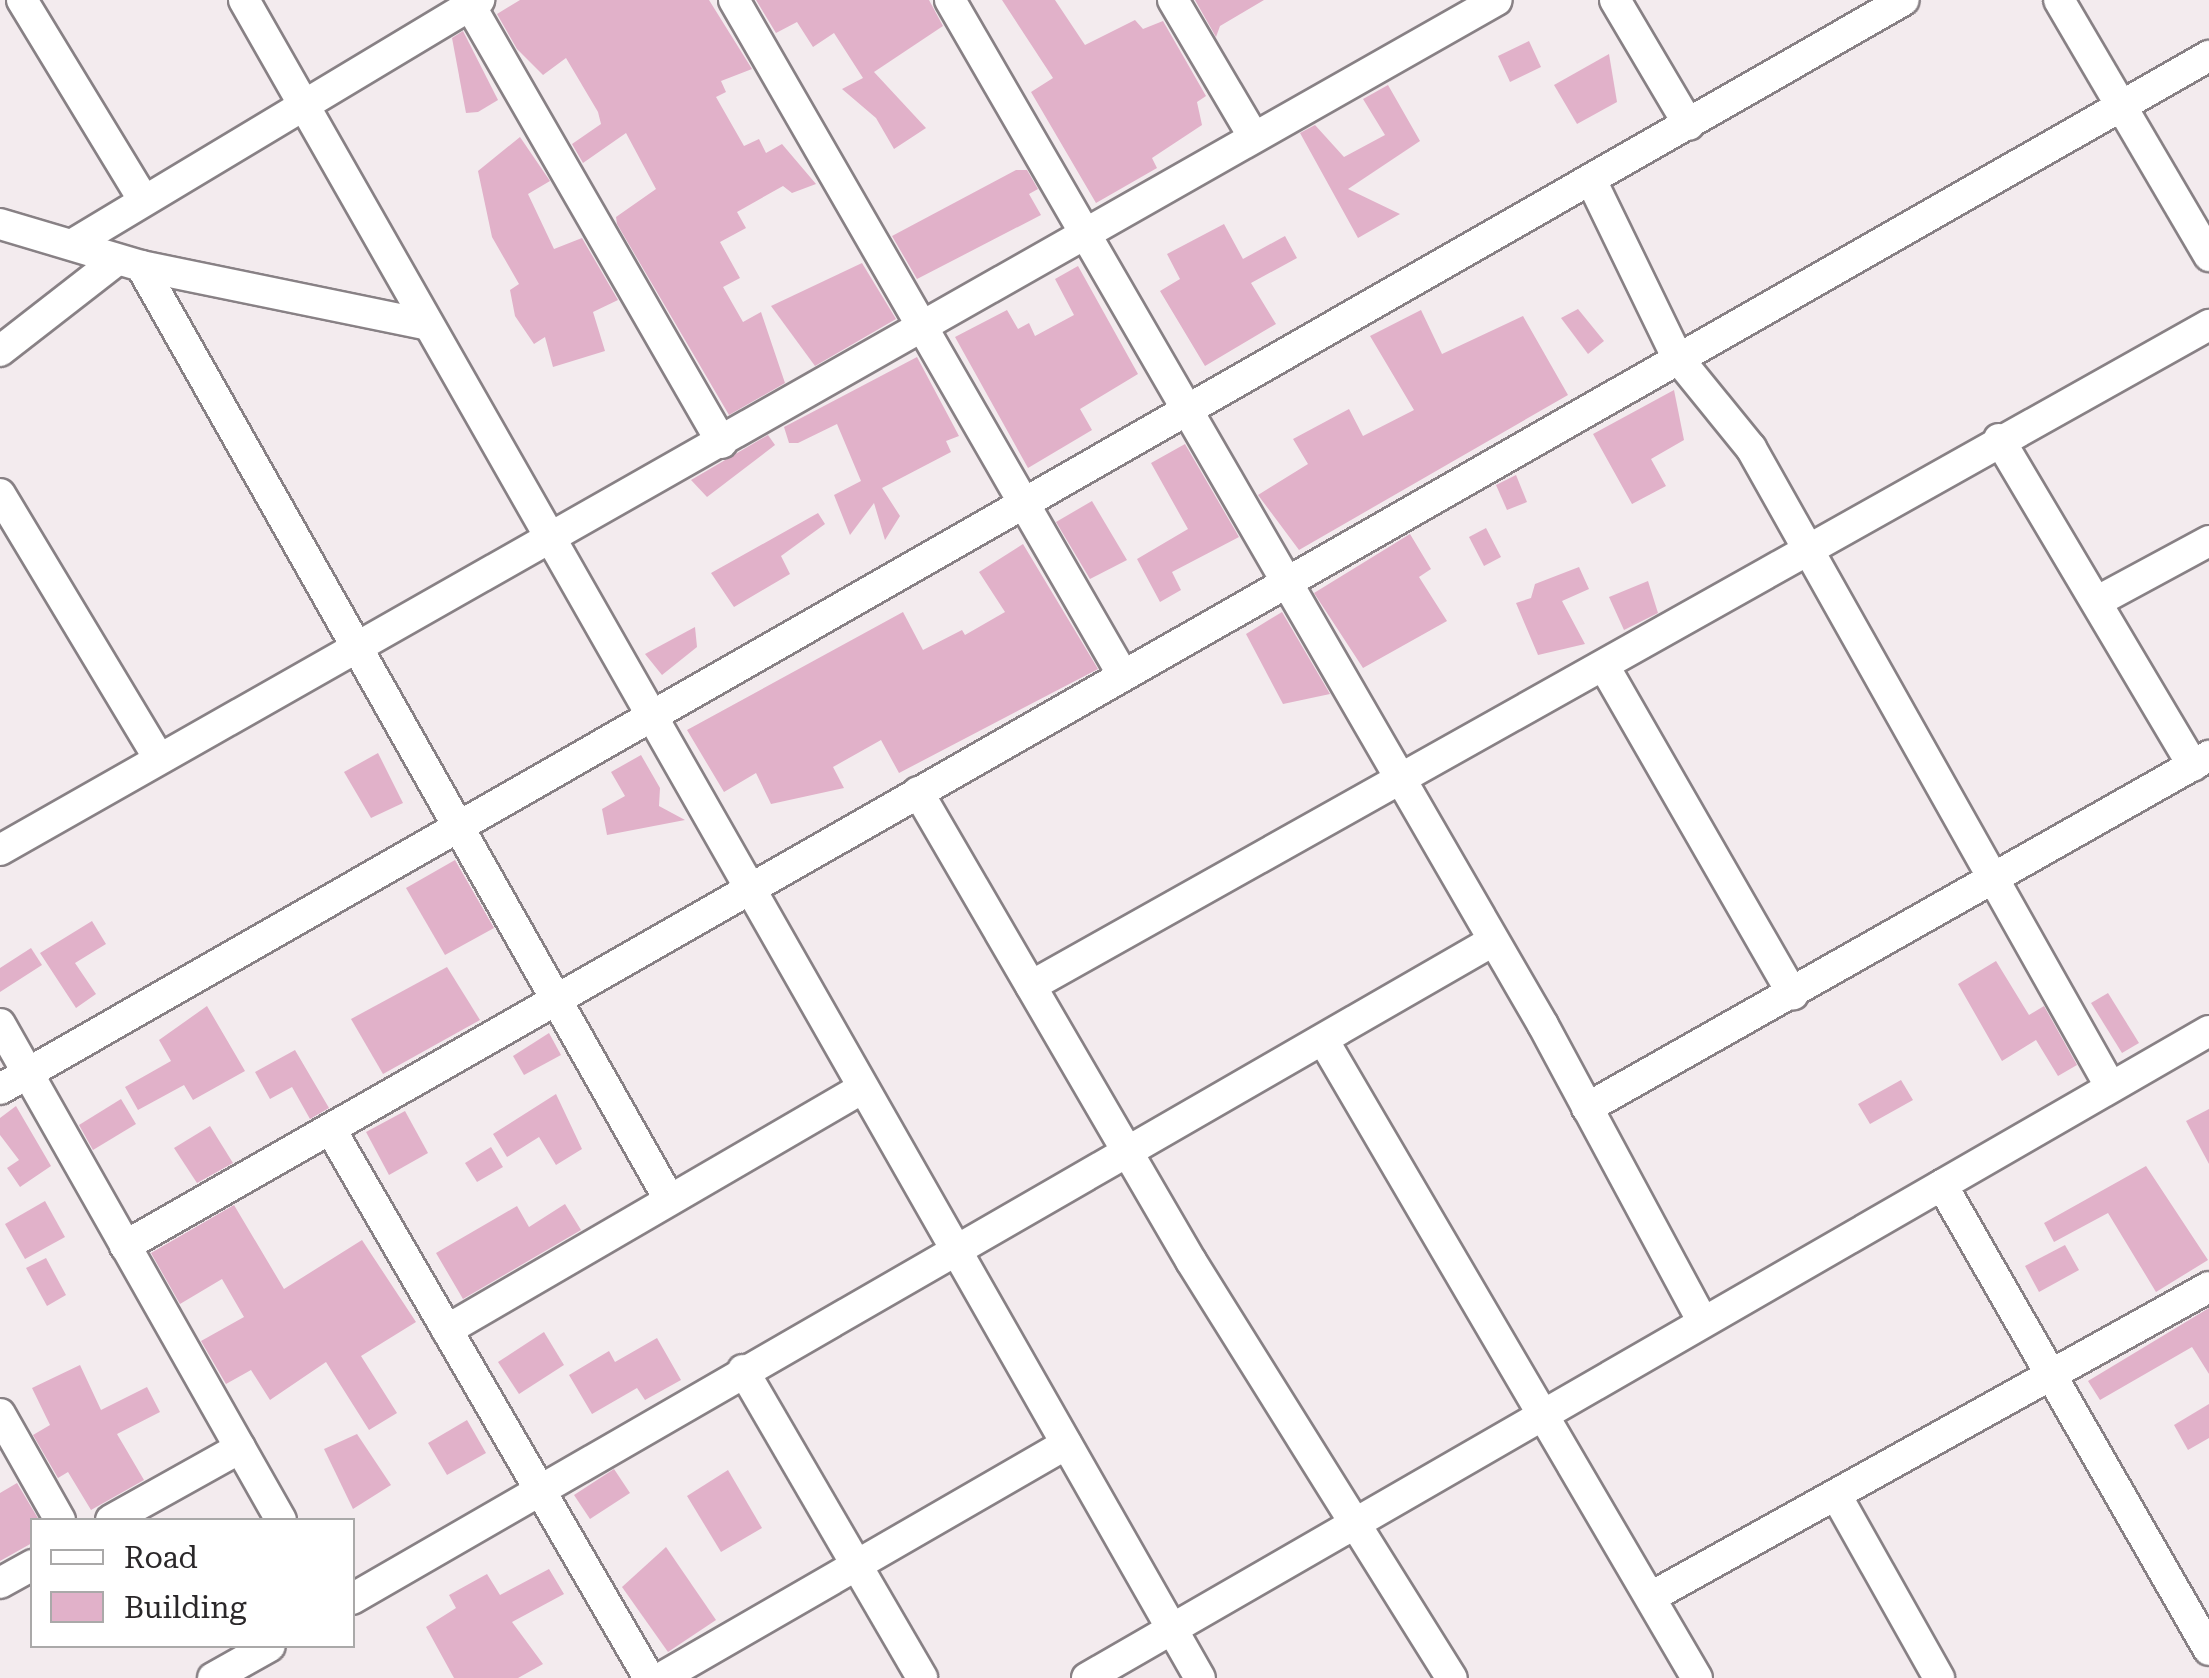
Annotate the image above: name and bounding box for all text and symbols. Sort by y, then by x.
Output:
legend [30,1518,355,1648]
text: Road [124,1540,198,1575]
text: Building [124,1590,247,1625]

